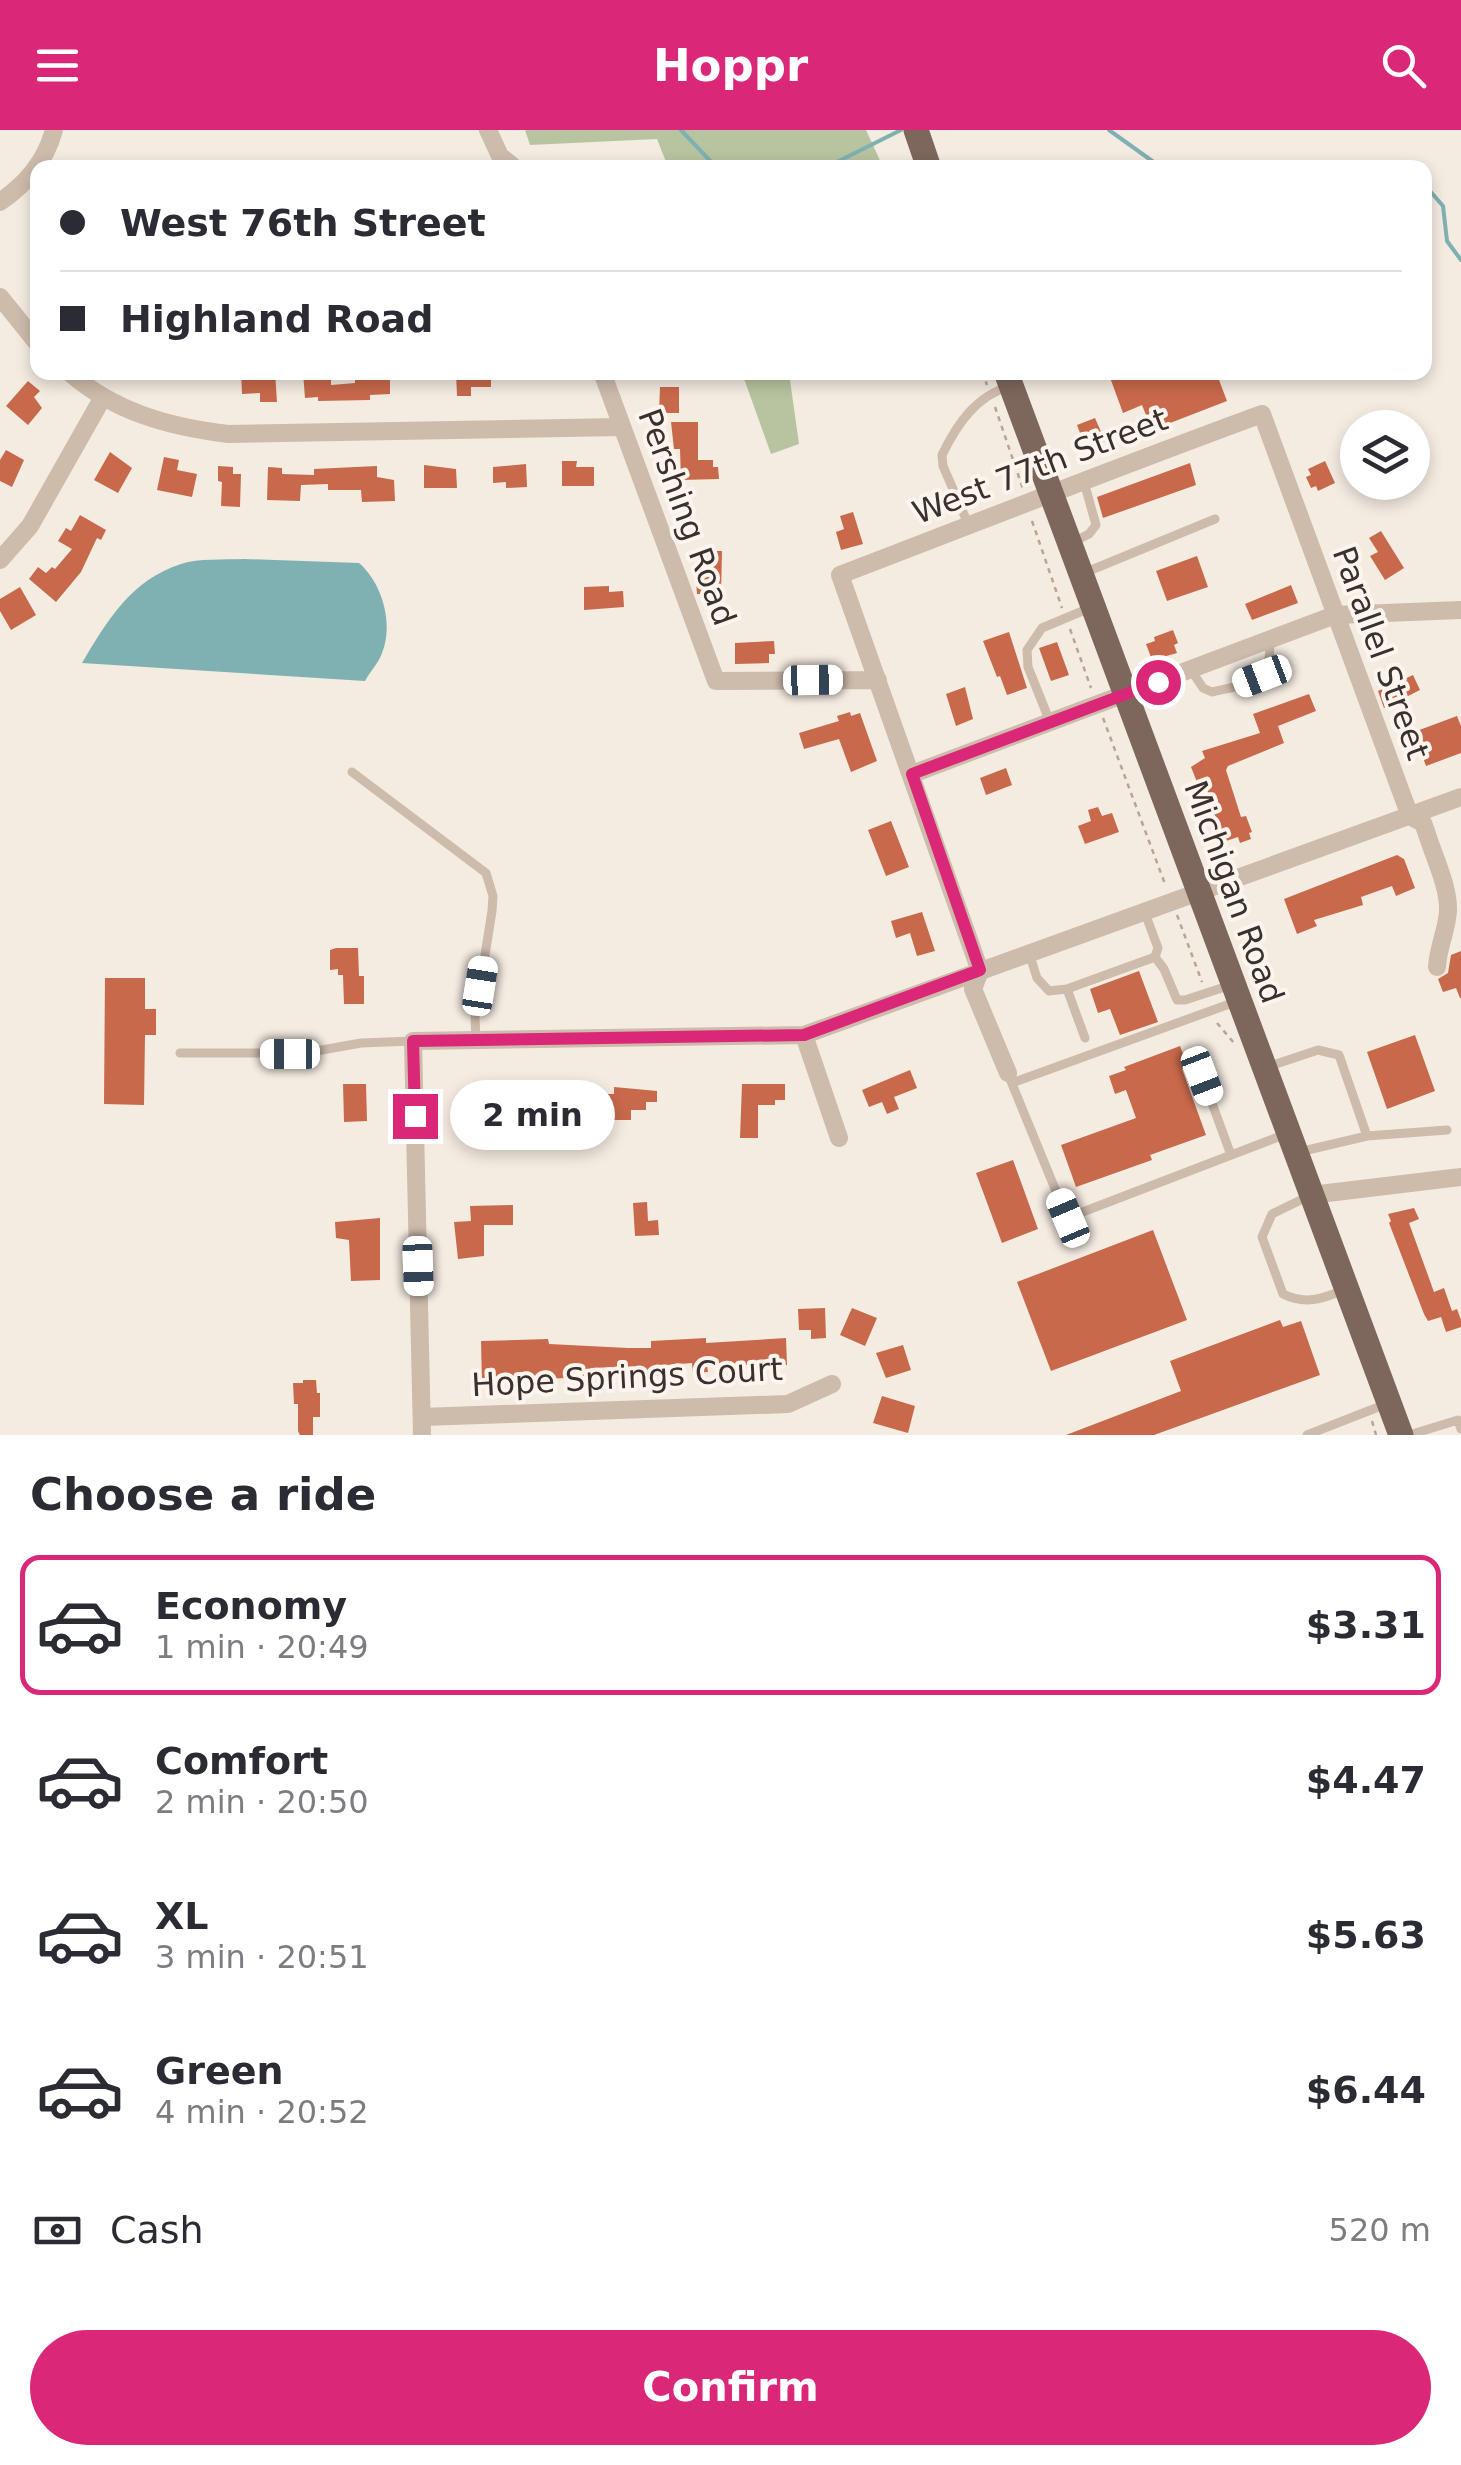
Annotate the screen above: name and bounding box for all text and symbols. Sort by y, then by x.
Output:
icon: menu [30,38,85,93]
icon: search [1376,38,1431,93]
text: Hoppr [653,39,808,92]
text: West 76th Street [120,201,486,245]
text: Highland Road [120,297,433,341]
street label: West 77th Street [907,400,1173,532]
street label: Pershing Road [630,403,744,631]
map controls [1340,410,1430,500]
button: layers [1340,410,1430,500]
street label: Parallel Street [1325,541,1437,765]
car [1229,651,1295,701]
route start [1136,660,1181,705]
car [783,664,843,696]
street label: Michigan Road [1176,776,1292,1008]
car [460,954,500,1018]
car [260,1039,320,1069]
car [1177,1043,1227,1109]
callout: 2 min [450,1081,615,1151]
route end [393,1094,438,1139]
text: 2 min [482,1096,583,1134]
car [1042,1185,1094,1251]
car [402,1235,434,1297]
street label: Hope Springs Court [470,1350,784,1404]
text: Choose a ride [30,1468,376,1521]
icon: car [35,1580,125,1670]
text: Economy [155,1584,347,1628]
text: $3.31 [1306,1603,1426,1647]
text: 1 min · 20:49 [155,1628,369,1666]
icon: car [35,1735,125,1825]
text: Comfort [155,1739,328,1783]
text: $4.47 [1306,1758,1426,1802]
text: 2 min · 20:50 [155,1783,369,1821]
icon: car [35,1890,125,1980]
text: XL [155,1894,209,1938]
text: $5.63 [1306,1913,1426,1957]
text: 3 min · 20:51 [155,1938,369,1976]
icon: car [35,2045,125,2135]
text: Green [155,2049,284,2093]
text: $6.44 [1306,2068,1426,2112]
text: 4 min · 20:52 [155,2093,369,2131]
icon: cash [30,2203,85,2258]
text: Cash [110,2208,204,2252]
text: 520 m [1329,2211,1431,2249]
button: Confirm [30,2330,1431,2445]

